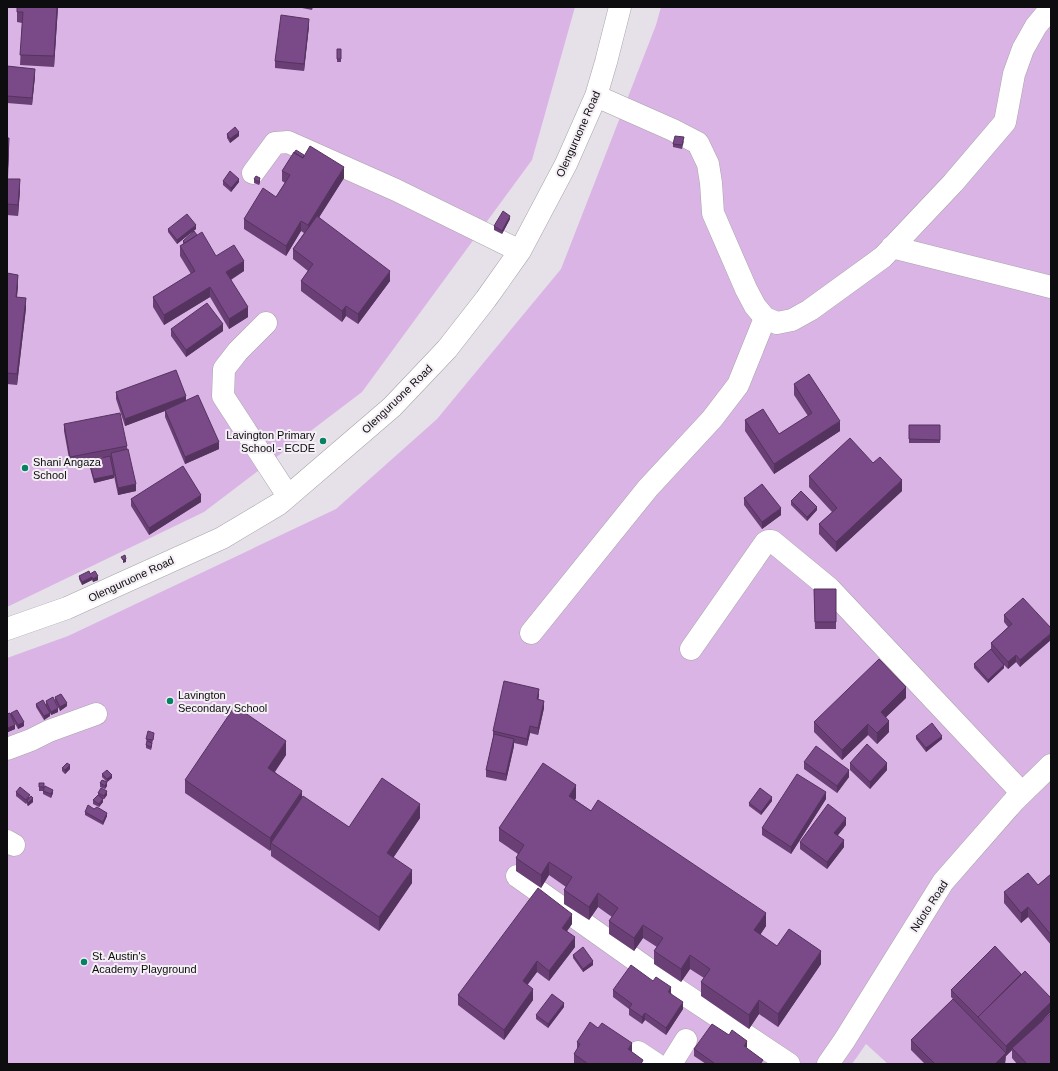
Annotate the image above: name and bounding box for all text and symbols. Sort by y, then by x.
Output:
street label: Olenguruone Road [554,89,602,179]
street label: Olenguruone Road [359,362,435,436]
place label: Lavington Primary School - ECDE [226,429,315,454]
marker: Lavington Primary School - ECDE [318,436,328,446]
place label: Shani Angaza School [33,456,102,481]
marker: Shani Angaza School [20,463,30,473]
street label: Olenguruone Road [86,554,176,604]
place label: Lavington Secondary School [178,689,267,714]
marker: Lavington Secondary School [165,696,175,706]
street label: Ndoto Road [908,878,950,934]
place label: St. Austin's Academy Playground [92,950,197,975]
marker: St. Austin's Academy Playground [79,957,89,967]

